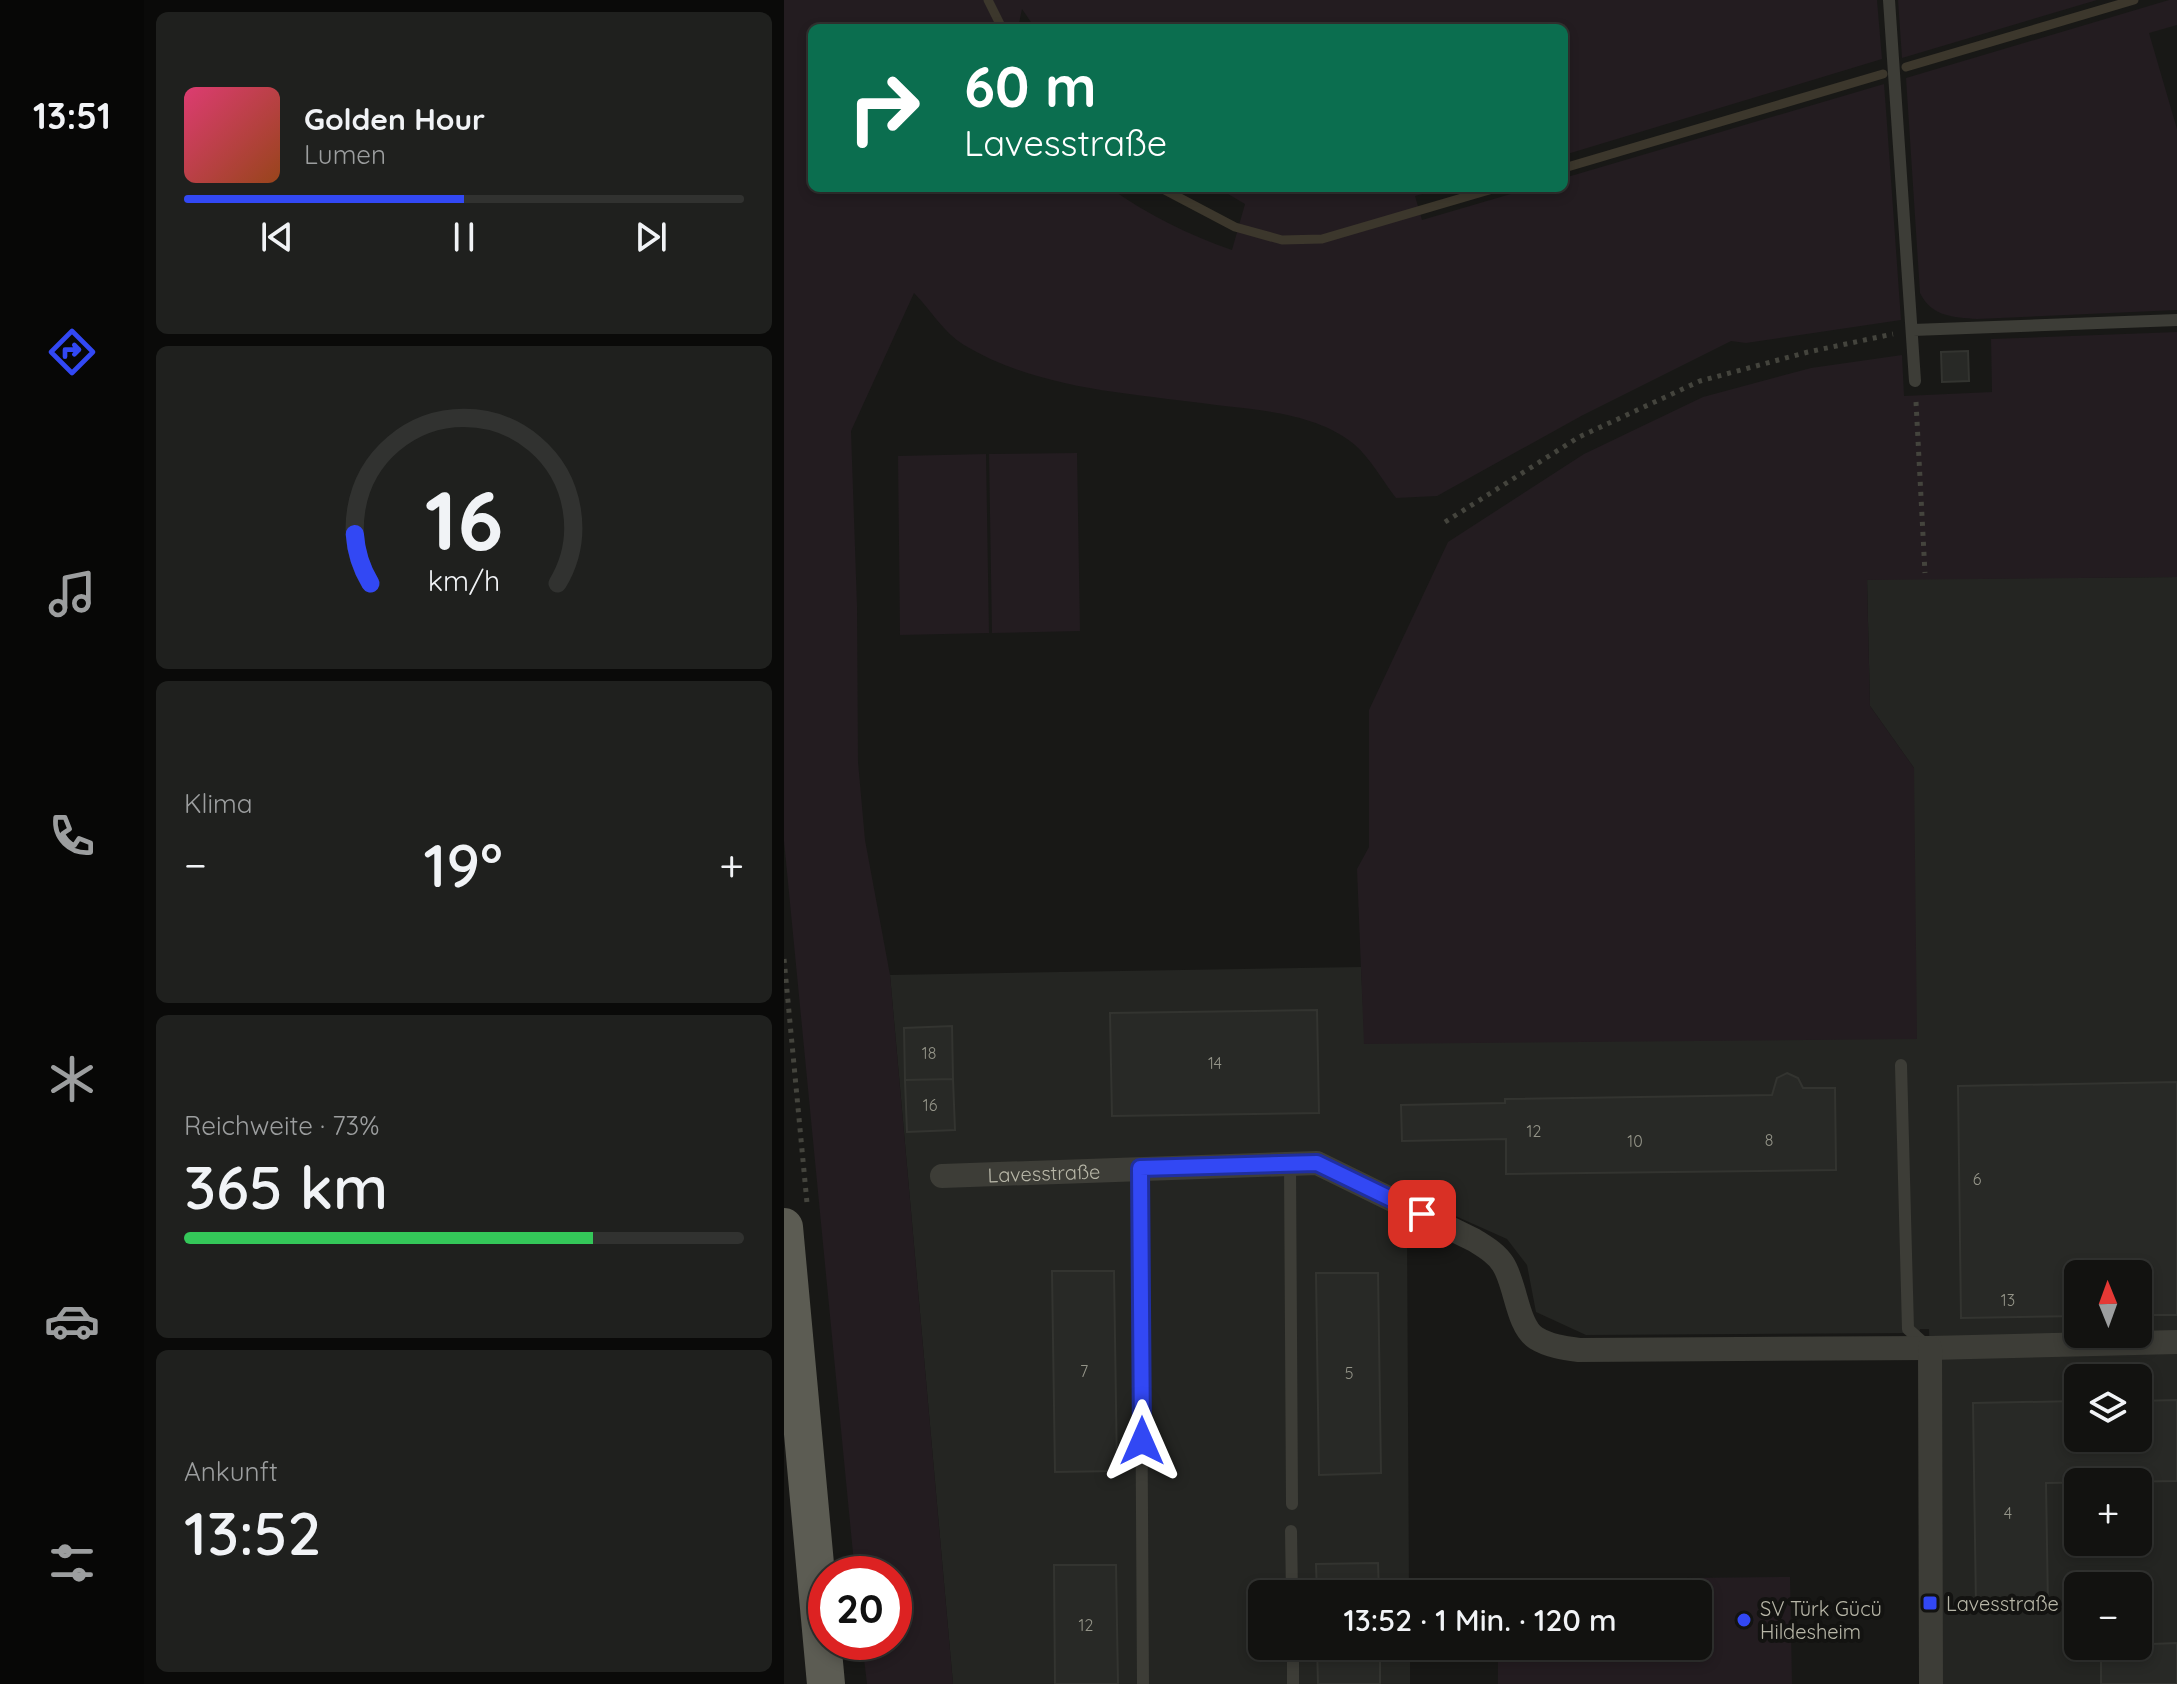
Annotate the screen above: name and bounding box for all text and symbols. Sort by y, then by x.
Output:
text: 60 m [964,51,1097,121]
icon: right [832,56,936,160]
text: 13:51 [33,93,111,138]
text: Golden Hour [304,100,485,138]
text: Lavesstraße [964,120,1167,165]
text: Lumen [304,138,386,171]
icon: previous [255,215,299,259]
icon: pause [442,215,486,259]
icon: next [629,215,673,259]
icon: directions [44,324,100,380]
text: 16 [425,466,503,570]
text: km/h [428,562,500,598]
icon: music [44,566,100,622]
text: Klima [184,787,253,820]
icon: phone [44,808,100,864]
text: 19° [423,827,503,902]
text: − [184,837,207,892]
text: + [719,837,744,892]
house number: 18 [922,1043,936,1063]
icon: climate [44,1051,100,1107]
house number: 14 [1208,1053,1222,1073]
house number: 16 [923,1095,938,1115]
text: Reichweite · 73% [184,1109,379,1142]
house number: 12 [1527,1121,1542,1141]
house number: 8 [1765,1130,1773,1150]
house number: 10 [1627,1131,1643,1151]
text: 365 km [184,1149,388,1224]
street label: Lavesstraße [987,1158,1101,1187]
house number: 6 [1973,1169,1982,1189]
pin [1388,1180,1456,1248]
icon: arrive [1400,1192,1444,1236]
north arrow [2064,1260,2152,1348]
map controls [2064,1260,2152,1660]
house number: 13 [2001,1290,2015,1310]
icon: car [44,1293,100,1349]
house number: 7 [1080,1361,1088,1381]
house number: 5 [1345,1363,1353,1383]
button: layers [2064,1364,2152,1452]
position arrow [1100,1399,1184,1483]
text: Ankunft [184,1455,278,1488]
button: + [2064,1468,2152,1556]
text: 13:52 [184,1495,321,1570]
house number: 4 [2004,1503,2012,1523]
icon: filters [44,1535,100,1591]
speed limit sign: 20 [808,1556,912,1660]
button: − [2064,1572,2152,1660]
place label: Lavesstraße [1946,1591,2059,1616]
marker: Lavesstraße [1921,1594,1939,1612]
place label: SV Türk Gücü Hildesheim [1760,1596,1882,1644]
text: 13:52 · 1 Min. · 120 m [1343,1601,1617,1639]
marker: SV Türk Gücü Hildesheim [1735,1611,1753,1629]
house number: 12 [1079,1615,1094,1635]

